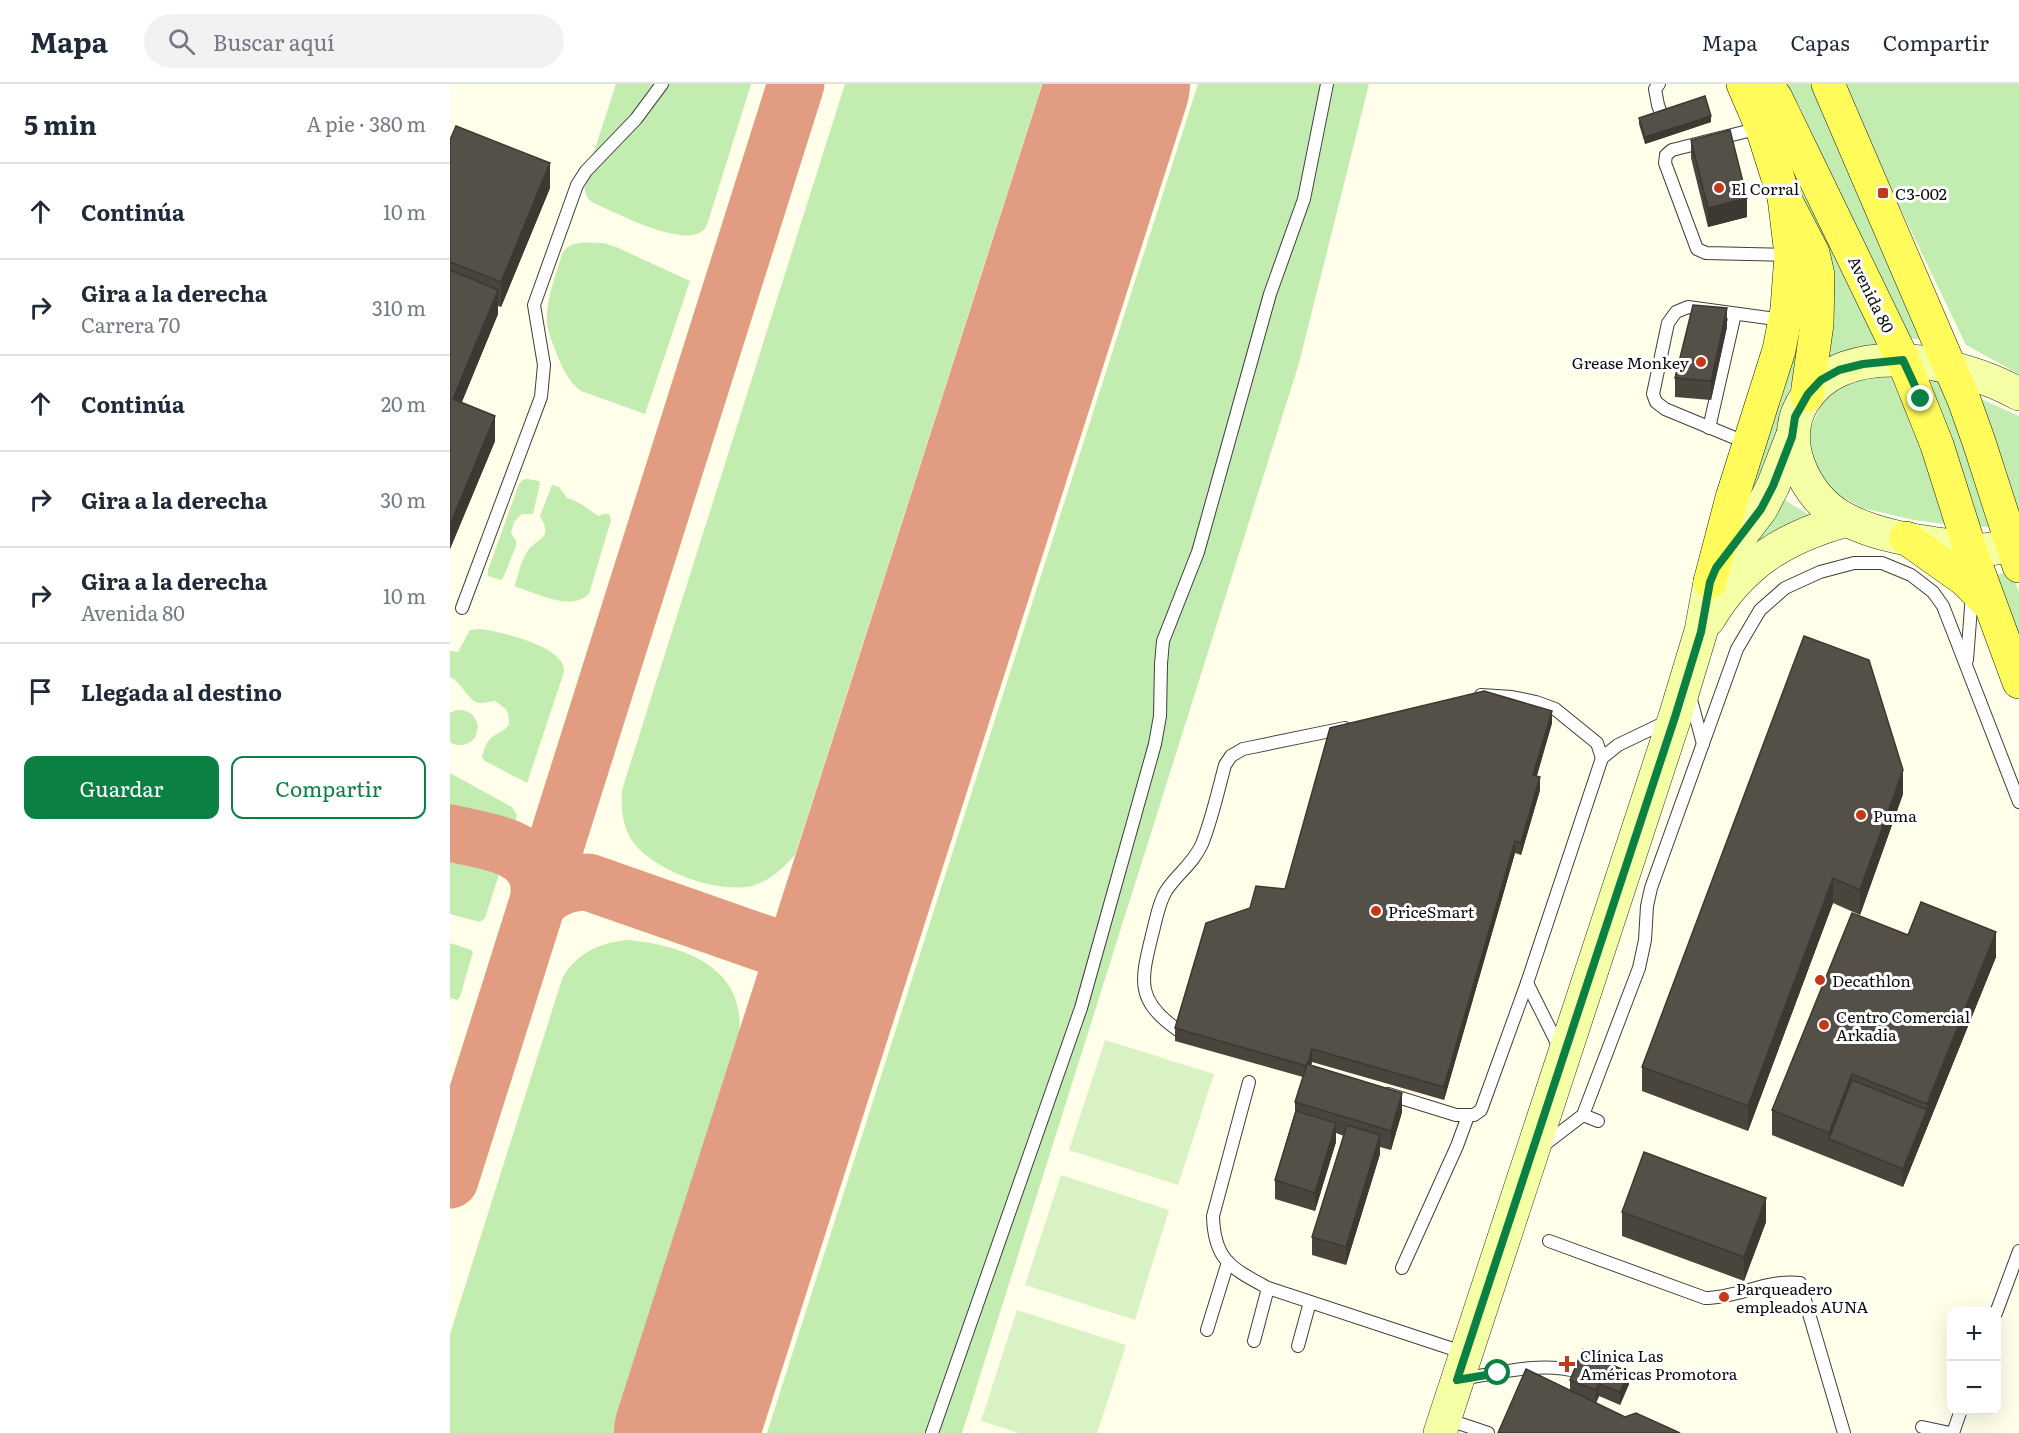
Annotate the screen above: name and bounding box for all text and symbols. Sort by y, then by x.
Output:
search box [144,14,564,68]
text: Mapa [30,20,108,62]
icon: search [165,25,198,58]
text: Buscar aquí [213,25,335,58]
text: Mapa [1701,26,1758,57]
text: Capas [1791,26,1850,57]
text: Compartir [1883,26,1989,57]
text: 5 min [24,104,97,143]
text: A pie · 380 m [306,108,426,138]
place label: El Corral [1731,176,1799,200]
marker: El Corral [1712,181,1726,195]
place label: C3-002 [1895,181,1947,205]
marker: C3-002 [1876,186,1890,200]
icon: ahead [24,195,57,228]
text: Continúa [81,195,185,228]
text: 10 m [383,196,426,226]
street label: Avenida 80 [1843,251,1901,337]
text: Gira a la derecha [81,276,268,309]
icon: right [24,291,57,324]
text: 310 m [372,292,426,322]
text: Carrera 70 [81,309,180,339]
place label: Grease Monkey [1572,350,1690,374]
marker: Grease Monkey [1694,355,1708,369]
route end [1907,385,1933,411]
icon: ahead [24,387,57,420]
text: Continúa [81,387,185,420]
text: 20 m [381,388,426,418]
icon: right [24,483,57,516]
text: Gira a la derecha [81,483,268,516]
text: 30 m [380,484,426,514]
text: Gira a la derecha [81,564,268,597]
icon: right [24,579,57,612]
text: 10 m [383,580,426,610]
text: Avenida 80 [81,597,185,627]
icon: arrive [24,675,57,708]
text: Llegada al destino [81,675,282,708]
button: Guardar [24,756,219,819]
button: Compartir [231,756,426,819]
place label: Puma [1873,803,1917,827]
marker: Puma [1854,808,1868,822]
place label: PriceSmart [1388,899,1475,923]
marker: PriceSmart [1369,904,1383,918]
place label: Decathlon [1832,968,1911,992]
marker: Decathlon [1813,973,1827,987]
place label: Centro Comercial Arkadia [1836,1004,1970,1046]
marker: Centro Comercial Arkadia [1817,1018,1831,1032]
place label: Parqueadero empleados AUNA [1736,1276,1869,1318]
marker: Parqueadero empleados AUNA [1717,1290,1731,1304]
map controls [1947,1307,2001,1415]
button: + [1947,1307,2001,1361]
place label: Clínica Las Américas Promotora [1580,1343,1738,1385]
marker: Clínica Las Américas Promotora [1558,1355,1576,1373]
route start [1484,1359,1510,1385]
button: − [1947,1361,2001,1415]

